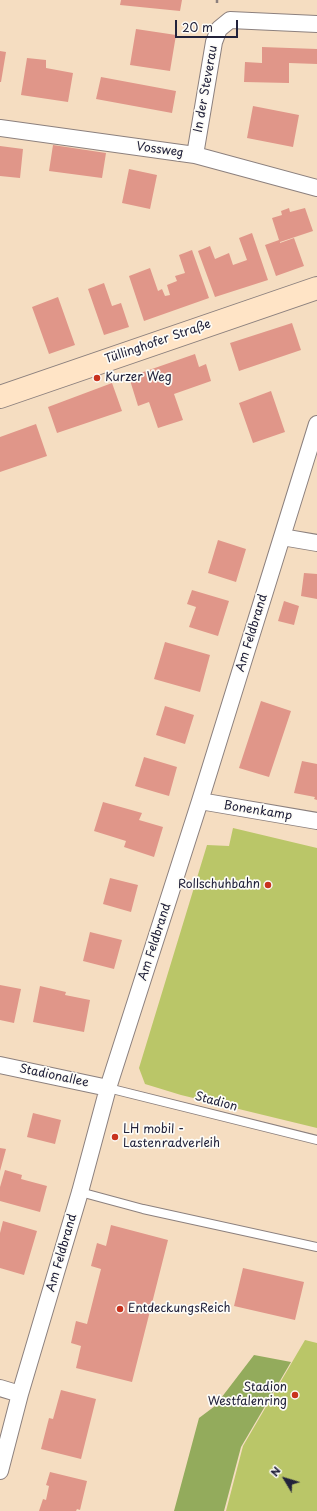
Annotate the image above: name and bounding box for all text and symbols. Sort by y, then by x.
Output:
scale bar [177,12,240,38]
text: 20 m [182,18,213,36]
street label: In der Steverau [191,44,221,134]
street label: Vossweg [136,140,184,160]
street label: Tüllinghofer Straße [103,317,213,367]
place label: Kurzer Weg [105,371,172,385]
marker: Kurzer Weg [92,373,102,383]
street label: Am Feldbrand [233,592,271,674]
street label: Bonenkamp [223,798,293,824]
place label: Rollschuhbahn [178,878,260,892]
marker: Rollschuhbahn [263,880,273,890]
street label: Am Feldbrand [136,902,174,982]
street label: Stadionallee [18,1062,90,1090]
street label: Stadion [193,1089,239,1115]
place label: LH mobil - Lastenradverleih [123,1123,220,1151]
marker: LH mobil - Lastenradverleih [110,1132,120,1142]
street label: Am Feldbrand [44,1212,80,1294]
place label: EntdeckungsReich [128,1302,230,1316]
marker: EntdeckungsReich [115,1304,125,1314]
place label: Stadion Westfalenring [208,1381,287,1409]
marker: Stadion Westfalenring [290,1390,300,1400]
north arrow [265,1459,305,1499]
text: N [266,1463,285,1480]

